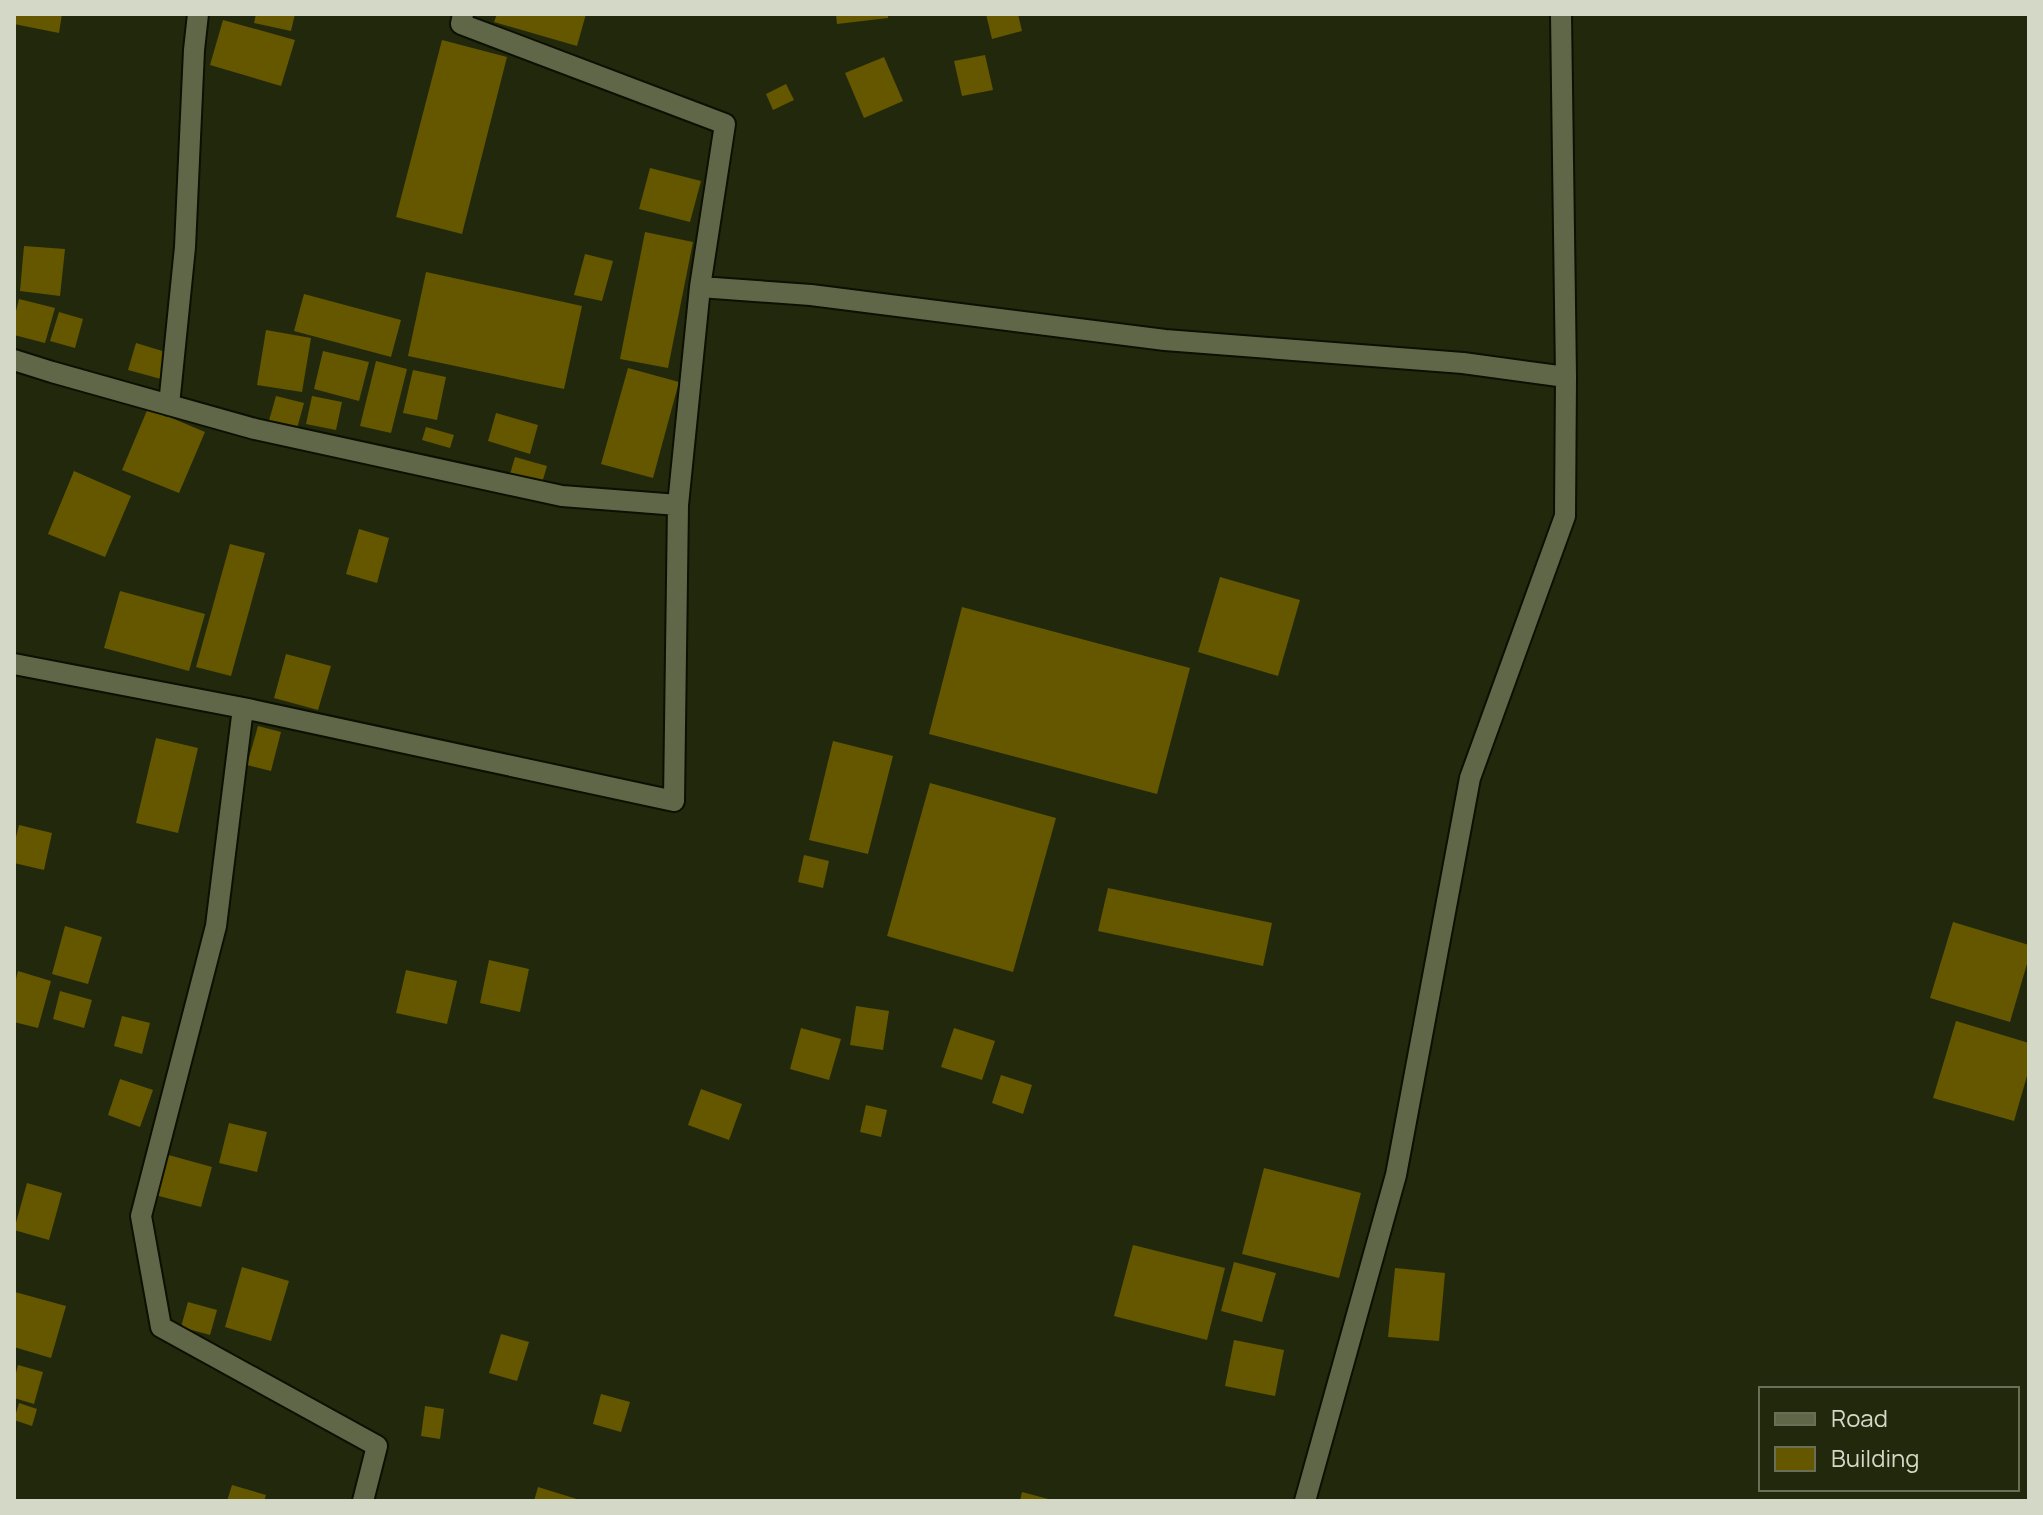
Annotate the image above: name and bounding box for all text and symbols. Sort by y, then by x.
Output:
legend [1759,1387,2019,1491]
text: Road [1831,1401,1888,1434]
text: Building [1831,1441,1919,1474]

